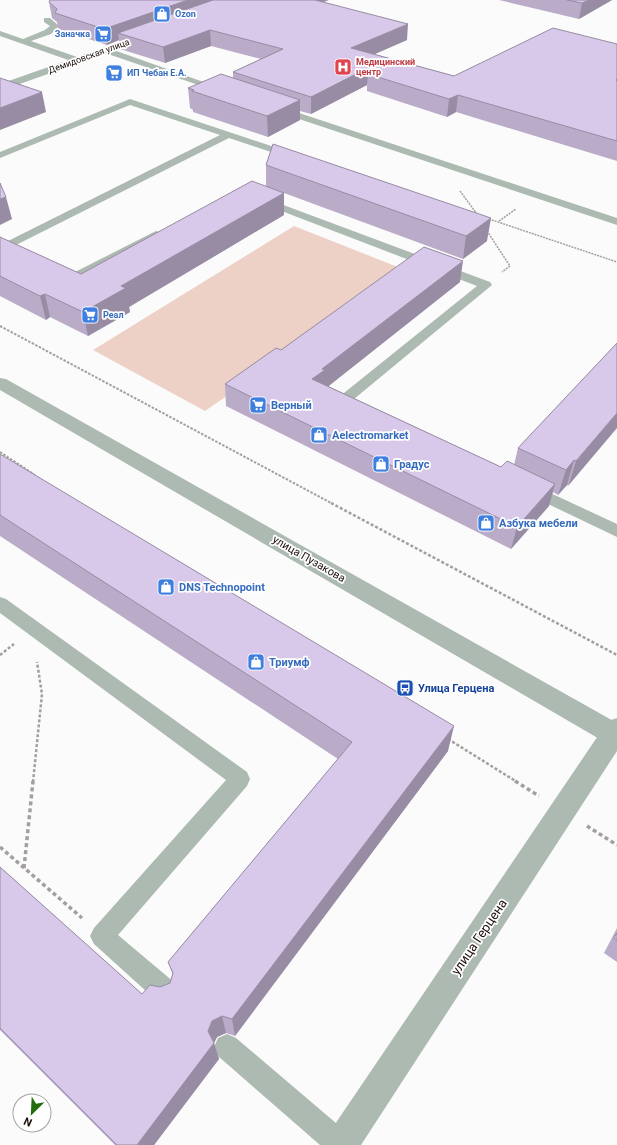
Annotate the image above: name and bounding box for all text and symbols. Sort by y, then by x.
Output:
shop icon: Ozon [152,4,172,24]
place label: Ozon [175,9,196,19]
supermarket icon: Заначка [93,24,113,44]
place label: Заначка [55,29,90,39]
street label: Демидовская улица [47,37,131,75]
hospital icon: Медицинский центр [333,57,353,77]
place label: Медицинский центр [356,57,415,77]
supermarket icon: ИП Чебан Е.А. [104,63,124,83]
place label: ИП Чебан Е.А. [127,68,187,78]
supermarket icon: Реал [80,305,100,325]
place label: Реал [103,310,124,320]
supermarket icon: Верный [248,395,268,415]
place label: Верный [271,399,312,412]
shop icon: Aelectromarket [309,425,329,445]
place label: Aelectromarket [332,429,409,442]
shop icon: Градус [371,454,391,474]
place label: Градус [394,458,430,471]
shop icon: Азбука мебели [476,513,496,533]
place label: Азбука мебели [499,517,578,530]
street label: улица Пузакова [270,533,348,585]
shop icon: DNS Technopoint [156,577,176,597]
place label: DNS Technopoint [179,581,265,594]
shop icon: Триумф [246,652,266,672]
place label: Триумф [269,656,310,669]
bus stop icon: Улица Герцена [395,678,415,698]
place label: Улица Герцена [418,682,495,695]
street label: улица Герцена [448,896,510,978]
north arrow [12,1093,52,1133]
text: N [22,1114,34,1129]

